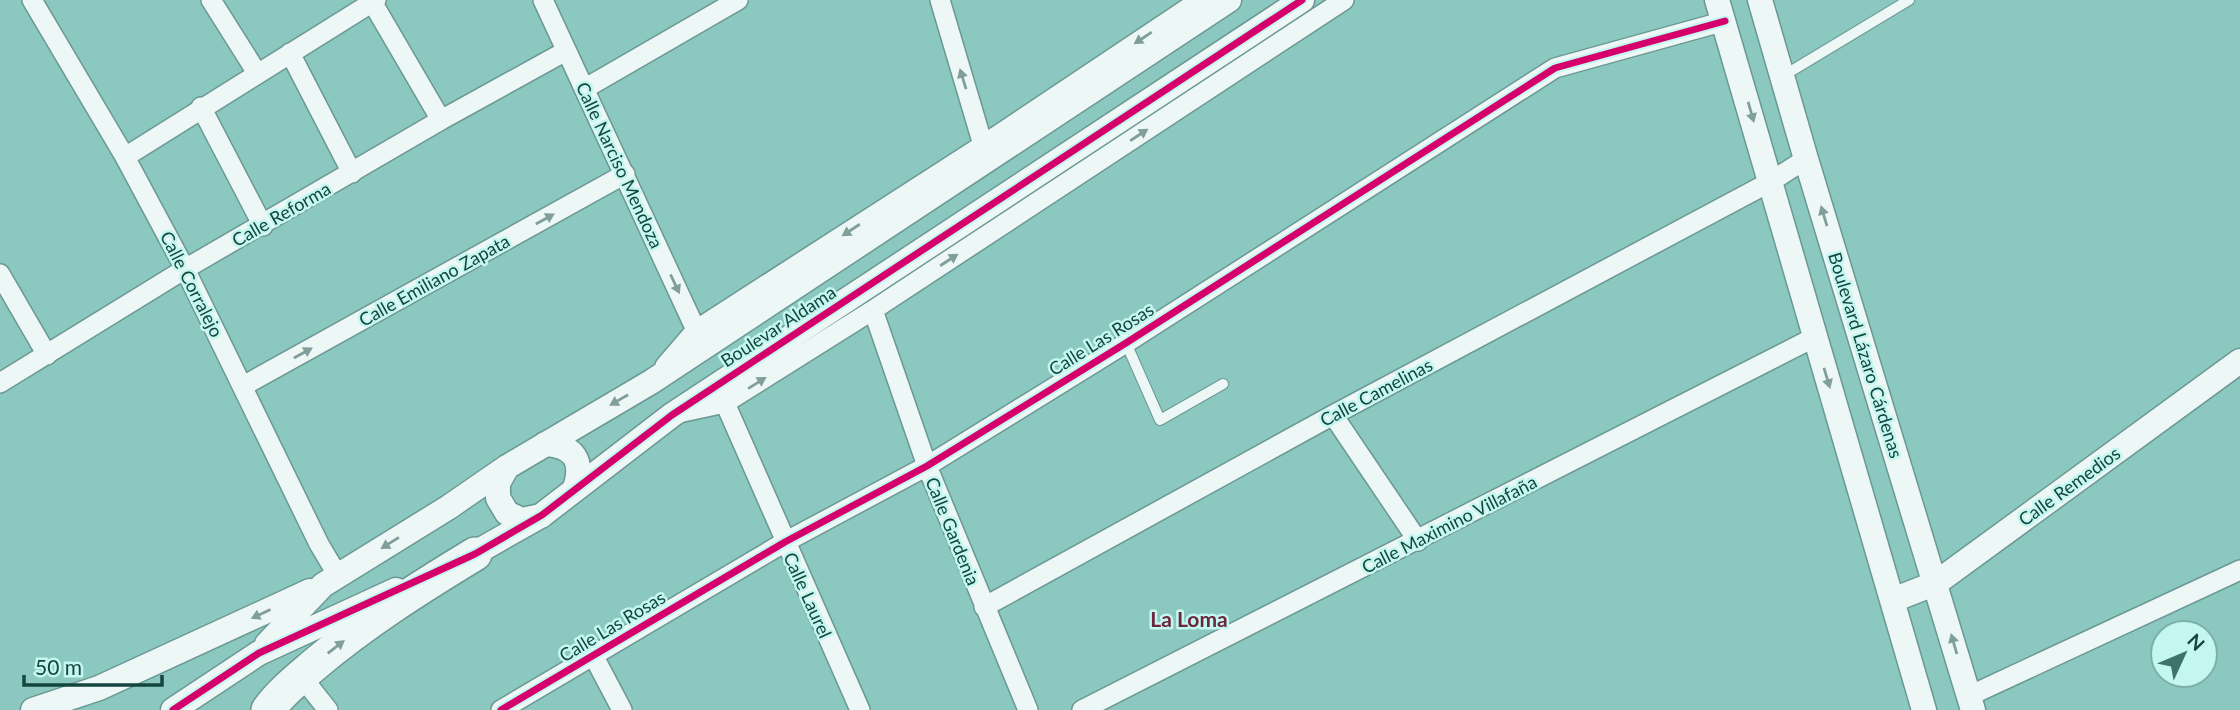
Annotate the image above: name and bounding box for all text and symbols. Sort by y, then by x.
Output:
one-way arrow [1134,31,1153,44]
one-way arrow [958,69,968,90]
street label: Calle Narciso Mendoza [572,78,668,252]
one-way arrow [1746,102,1756,123]
one-way arrow [1130,128,1148,142]
street label: Calle Reforma [228,177,334,251]
one-way arrow [1818,205,1828,226]
one-way arrow [535,213,554,225]
one-way arrow [841,224,861,237]
street label: Calle Corralejo [156,227,228,341]
street label: Calle Emiliano Zapata [355,229,513,331]
street label: Boulevard Lázaro Cárdenas [1824,249,1908,461]
one-way arrow [940,253,958,267]
one-way arrow [669,274,681,294]
street label: Boulevar Aldama [716,281,840,371]
street label: Calle Las Rosas [1044,298,1158,380]
one-way arrow [293,347,313,359]
street label: Calle Camelinas [1316,353,1436,431]
one-way arrow [1822,367,1833,389]
one-way arrow [748,376,767,389]
one-way arrow [610,394,629,406]
street label: Calle Remedios [2014,442,2124,530]
street label: Calle Maximino Villafaña [1358,470,1540,578]
street label: Calle Gardenia [921,474,985,588]
one-way arrow [381,537,400,550]
street label: Calle Laurel [779,549,837,641]
street label: Calle Las Rosas [555,586,669,666]
district label: La Loma [1150,606,1228,631]
one-way arrow [251,608,271,620]
north arrow [2149,619,2219,689]
text: N [2183,629,2210,655]
one-way arrow [1949,634,1959,655]
one-way arrow [327,640,345,655]
scale bar [24,644,163,688]
text: 50 m [35,654,82,679]

